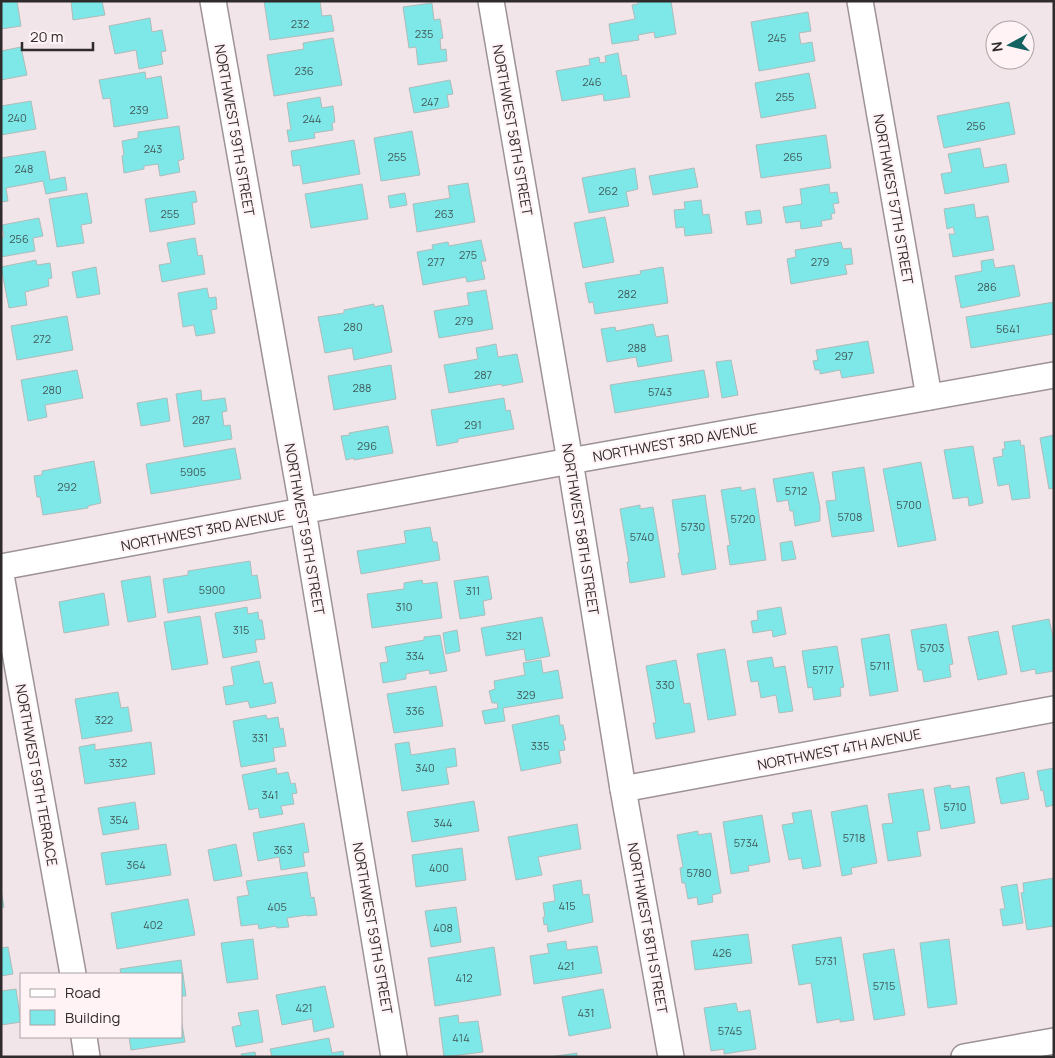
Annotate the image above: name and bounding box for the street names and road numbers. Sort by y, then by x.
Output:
street label: NORTHWEST 59TH STREET [211,43,260,218]
street label: NORTHWEST 58TH STREET [489,43,538,218]
street label: NORTHWEST 57TH STREET [870,112,918,286]
street label: NORTHWEST 3RD AVENUE [591,418,759,466]
street label: NORTHWEST 59TH STREET [281,442,330,617]
street label: NORTHWEST 58TH STREET [558,442,604,617]
street label: NORTHWEST 3RD AVENUE [119,505,287,555]
street label: NORTHWEST 59TH TERRACE [12,682,62,868]
street label: NORTHWEST 4TH AVENUE [756,724,922,774]
street label: NORTHWEST 59TH STREET [349,841,398,1016]
street label: NORTHWEST 58TH STREET [624,841,673,1016]

